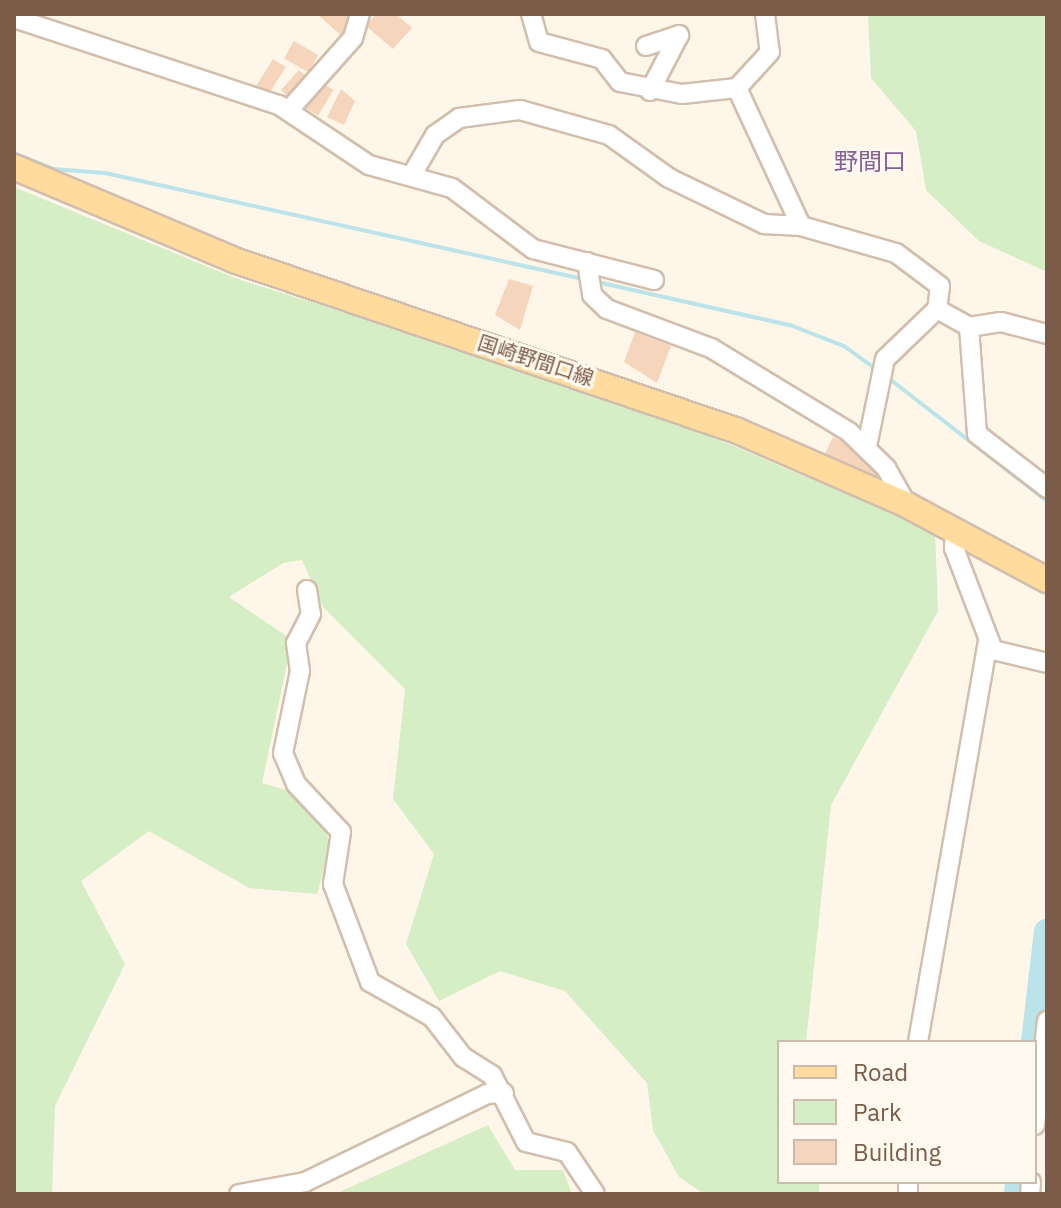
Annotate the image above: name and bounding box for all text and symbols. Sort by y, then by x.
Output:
district label: 野間口 [834,148,906,176]
street label: 国崎野間口線 [475,330,597,390]
legend [777,1040,1037,1184]
text: Road [853,1056,908,1088]
text: Park [853,1096,902,1128]
text: Building [853,1136,941,1168]

